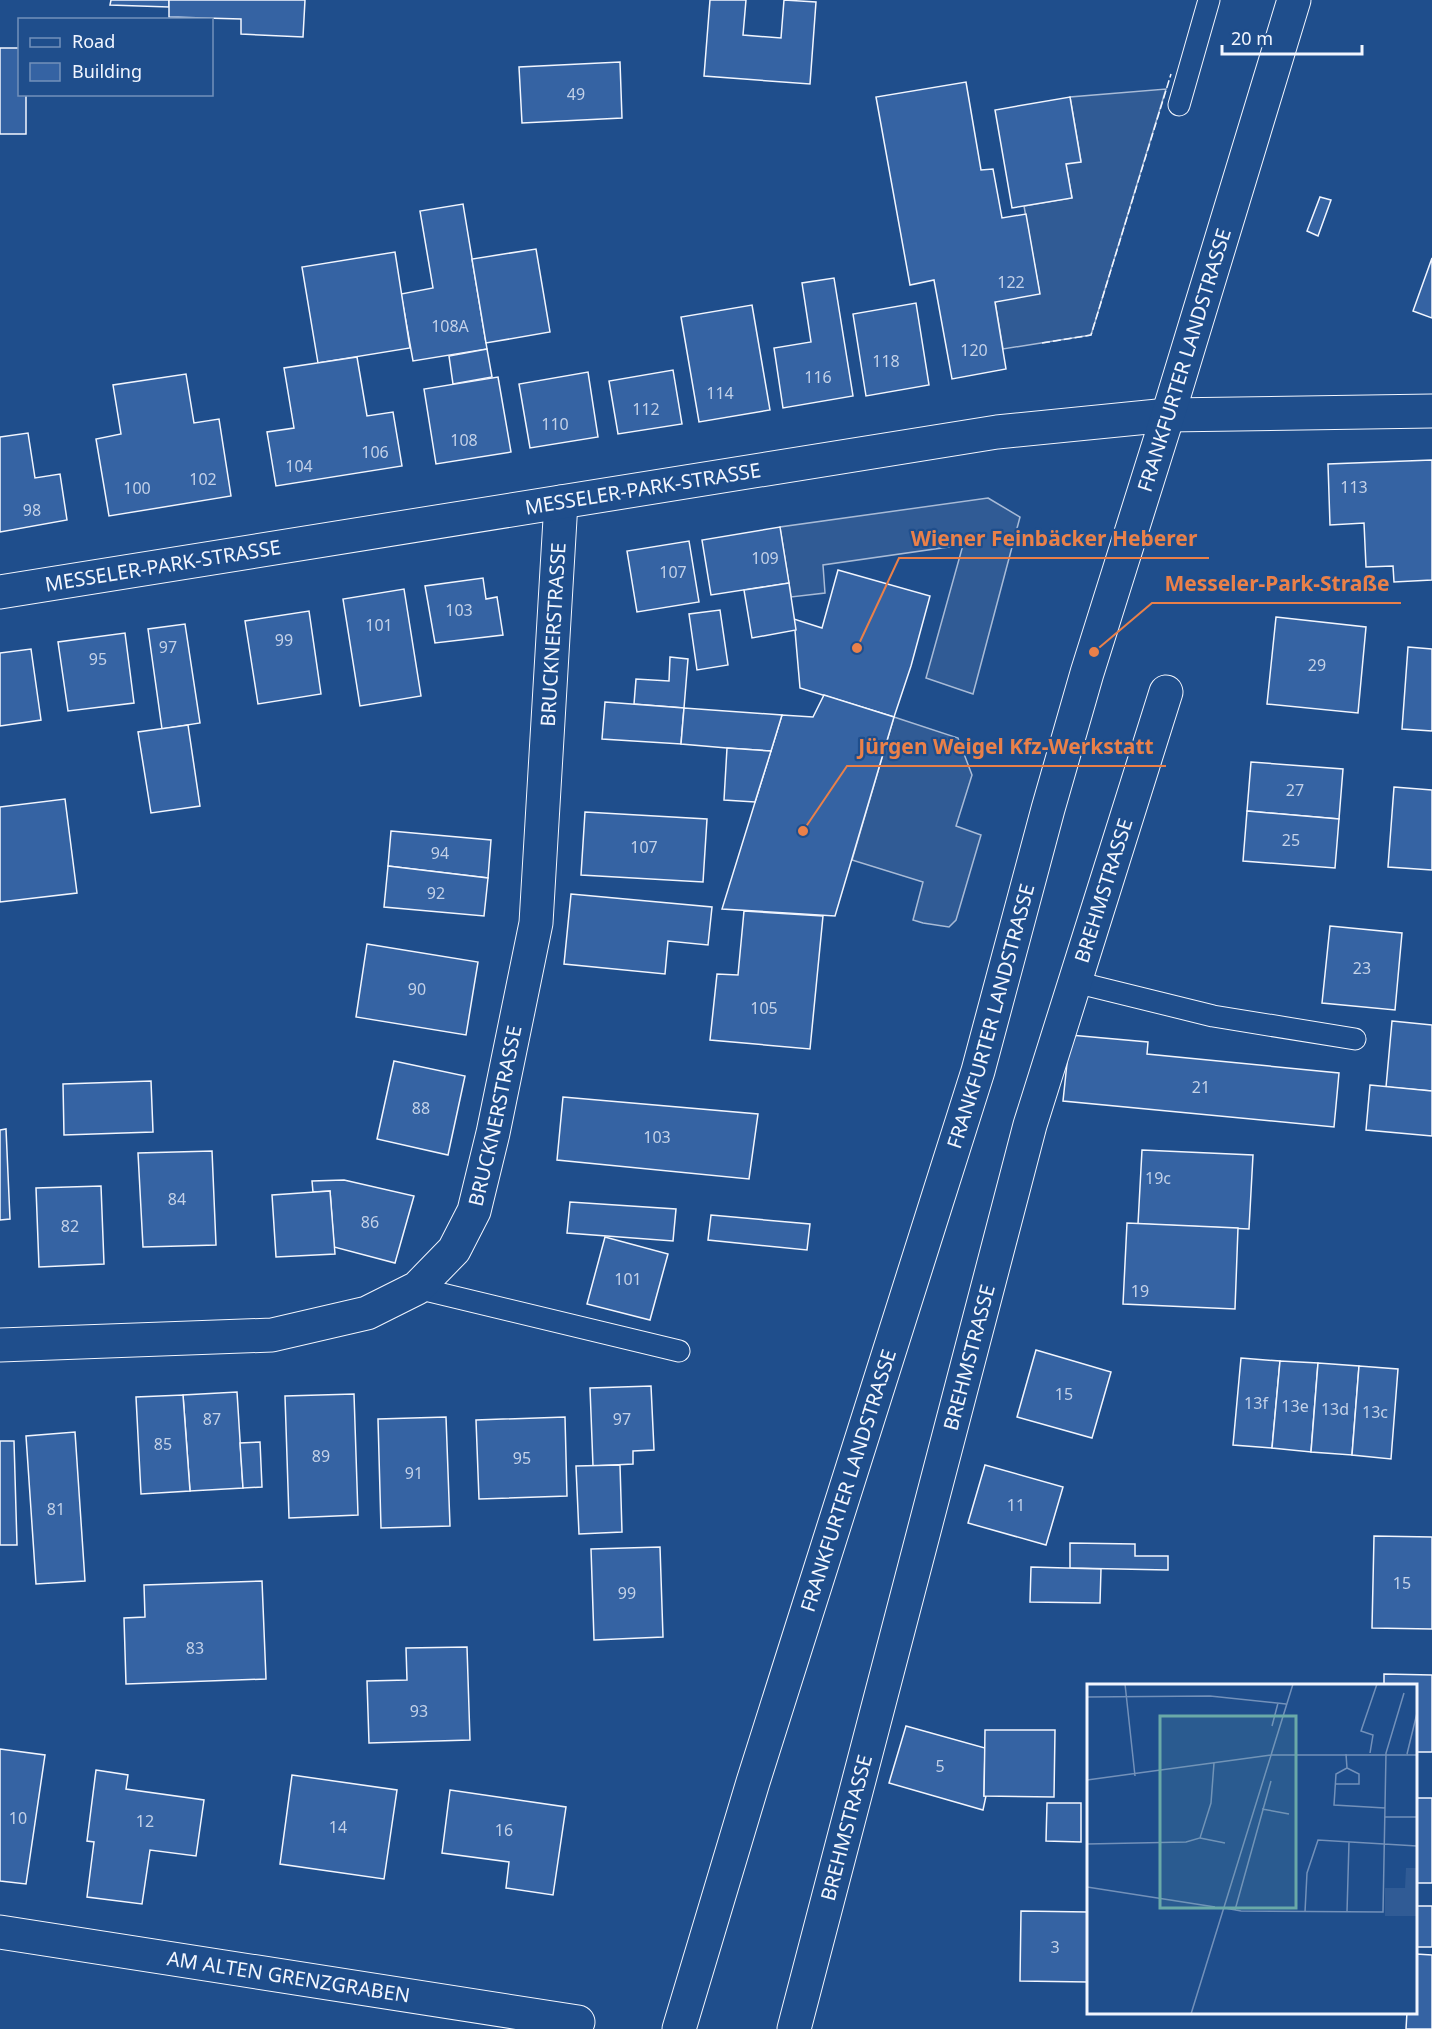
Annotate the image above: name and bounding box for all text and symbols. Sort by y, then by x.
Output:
legend [18,18,213,96]
scale bar [1222,18,1362,56]
text: 20 m [1231,26,1273,50]
text: Road [72,29,115,53]
text: Building [72,59,142,83]
house number: 49 [567,83,585,105]
street label: FRANKFURTER LANDSTRASSE [1131,225,1237,495]
house number: 122 [997,271,1025,293]
house number: 108A [431,315,470,337]
house number: 120 [960,339,988,361]
house number: 118 [872,350,900,372]
house number: 116 [804,366,832,388]
house number: 114 [706,382,734,404]
house number: 112 [632,398,660,420]
house number: 110 [541,413,569,435]
house number: 108 [450,429,478,451]
house number: 106 [361,441,389,463]
house number: 104 [285,455,313,477]
street label: MESSELER-PARK-STRASSE [523,456,763,521]
house number: 102 [189,468,217,490]
house number: 113 [1340,476,1368,498]
house number: 100 [123,477,151,499]
house number: 98 [23,499,41,521]
callout: Wiener Feinbäcker Heberer [899,519,1209,558]
text: Wiener Feinbäcker Heberer [911,524,1198,552]
street label: MESSELER-PARK-STRASSE [43,533,283,598]
street label: BRUCKNERSTRASSE [534,542,572,727]
house number: 109 [751,547,779,569]
house number: 107 [659,561,687,583]
callout: Messeler-Park-Straße [1152,564,1401,603]
text: Messeler-Park-Straße [1164,569,1390,597]
house number: 103 [445,599,473,621]
house number: 101 [365,614,393,636]
house number: 99 [275,629,293,651]
house number: 97 [159,636,177,658]
house number: 95 [89,648,107,670]
house number: 29 [1308,654,1326,676]
callout: Jürgen Weigel Kfz-Werkstatt [847,727,1166,766]
text: Jürgen Weigel Kfz-Werkstatt [856,732,1154,760]
house number: 27 [1286,779,1304,801]
street label: BREHMSTRASSE [1068,815,1139,966]
house number: 25 [1282,829,1300,851]
house number: 107 [630,836,658,858]
house number: 94 [431,842,449,864]
street label: FRANKFURTER LANDSTRASSE [940,880,1040,1152]
house number: 92 [427,882,445,904]
house number: 23 [1353,957,1371,979]
house number: 90 [408,978,426,1000]
house number: 105 [750,997,778,1019]
street label: BRUCKNERSTRASSE [462,1023,528,1209]
house number: 21 [1192,1076,1210,1098]
house number: 88 [412,1097,430,1119]
house number: 103 [643,1126,671,1148]
house number: 19c [1145,1167,1171,1189]
house number: 84 [168,1188,186,1210]
house number: 86 [361,1211,379,1233]
house number: 82 [61,1215,79,1237]
house number: 101 [614,1268,642,1290]
house number: 19 [1131,1280,1149,1302]
street label: BREHMSTRASSE [937,1281,1001,1433]
street label: FRANKFURTER LANDSTRASSE [794,1346,902,1615]
house number: 15 [1055,1383,1073,1405]
house number: 13f [1244,1392,1269,1414]
house number: 13e [1281,1395,1309,1417]
house number: 13d [1321,1398,1349,1420]
house number: 13c [1362,1401,1388,1423]
house number: 87 [203,1408,221,1430]
house number: 97 [613,1408,631,1430]
house number: 85 [154,1433,172,1455]
house number: 89 [312,1445,330,1467]
house number: 95 [513,1447,531,1469]
house number: 91 [405,1462,423,1484]
house number: 11 [1007,1494,1025,1516]
house number: 81 [47,1498,65,1520]
house number: 15 [1393,1572,1411,1594]
house number: 99 [618,1582,636,1604]
house number: 83 [186,1637,204,1659]
inset map [1087,1684,1417,2014]
house number: 93 [410,1700,428,1722]
street label: BREHMSTRASSE [814,1752,878,1904]
house number: 5 [935,1755,945,1777]
house number: 10 [9,1807,27,1829]
house number: 12 [136,1810,154,1832]
house number: 14 [329,1816,347,1838]
house number: 16 [495,1819,513,1841]
house number: 3 [1050,1936,1060,1958]
street label: AM ALTEN GRENZGRABEN [165,1944,412,2009]

